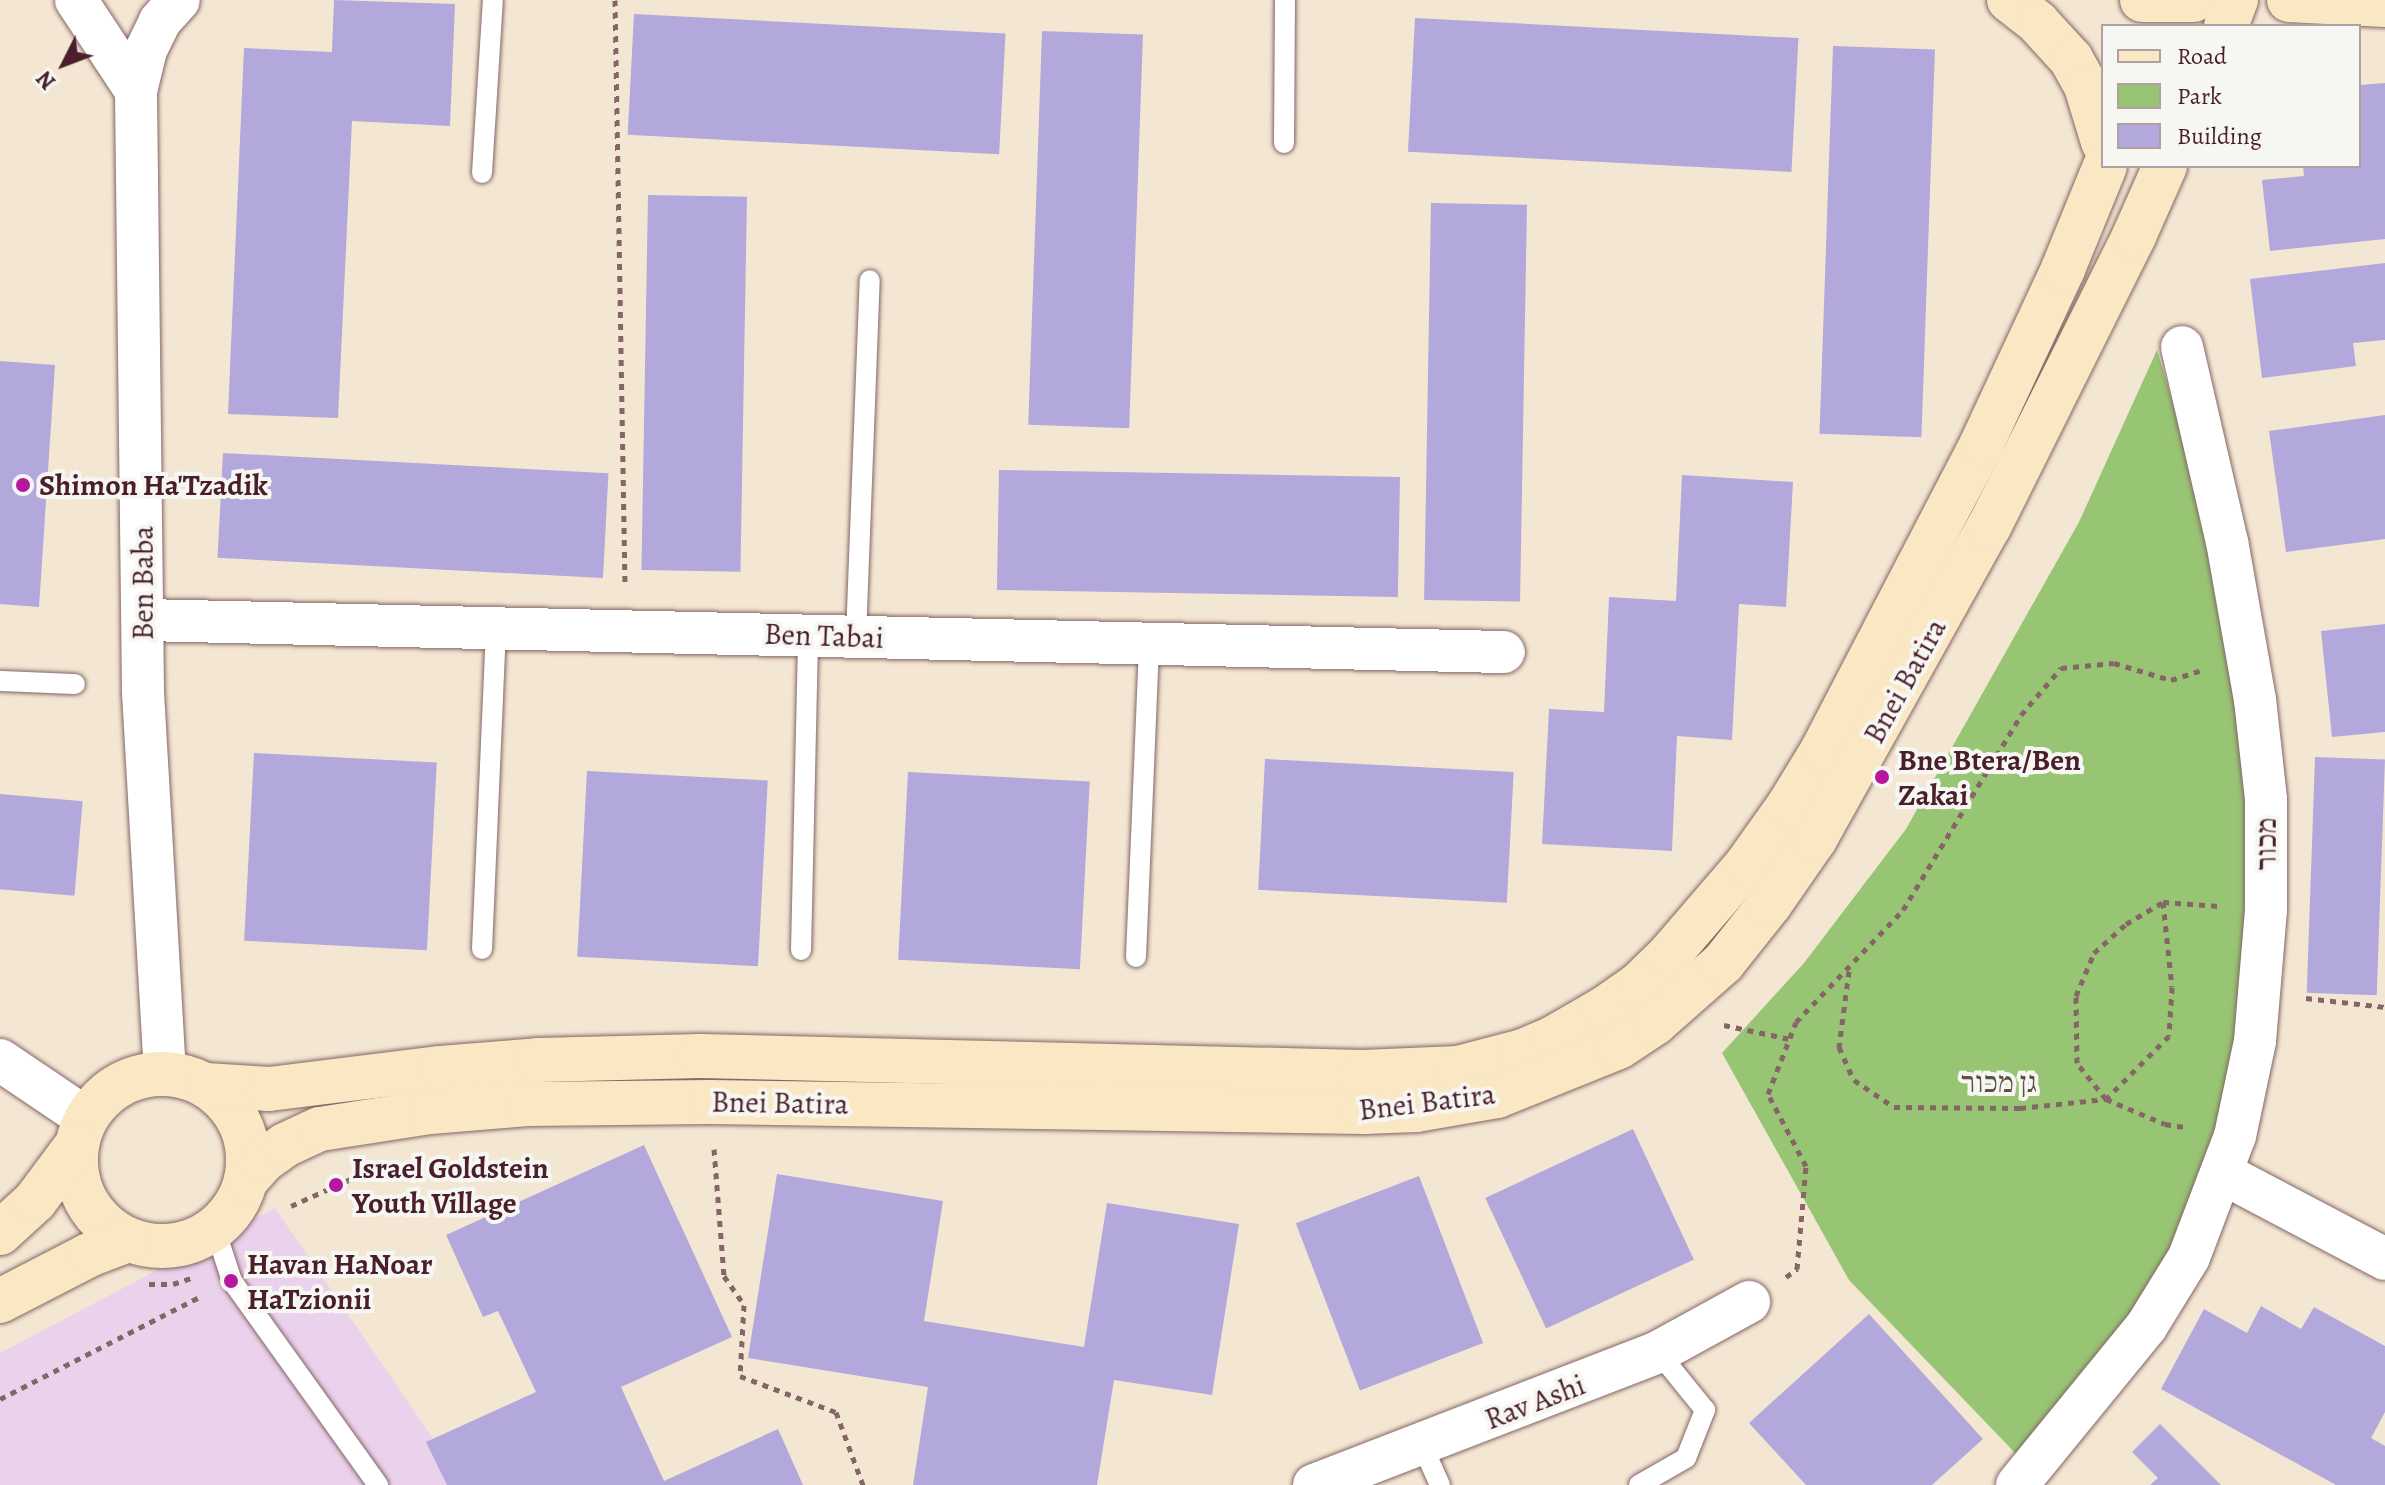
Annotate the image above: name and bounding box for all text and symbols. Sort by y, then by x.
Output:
north arrow [24,24,104,104]
legend [2101,24,2361,168]
text: Road [2177,40,2227,72]
text: N [30,64,63,96]
text: Park [2177,80,2222,112]
text: Building [2177,120,2262,152]
place label: Shimon Ha'Tzadik [39,467,268,503]
marker: Shimon Ha'Tzadik [14,476,32,494]
street label: Ben Baba [125,526,161,640]
street label: Bnei Batira [1856,612,1954,750]
street label: Ben Tabai [763,616,885,656]
place label: Bne Btera/Ben Zakai [1898,742,2081,812]
marker: Bne Btera/Ben Zakai [1873,768,1891,786]
street label: מכור [2248,818,2284,870]
park label: גן מכור [1961,1064,2037,1100]
street label: Bnei Batira [1357,1076,1497,1128]
street label: Bnei Batira [711,1084,849,1122]
place label: Israel Goldstein Youth Village [352,1150,549,1220]
marker: Israel Goldstein Youth Village [327,1176,345,1194]
place label: Havan HaNoar HaTzionii [247,1246,433,1316]
marker: Havan HaNoar HaTzionii [222,1272,240,1290]
street label: Rav Ashi [1480,1366,1590,1438]

